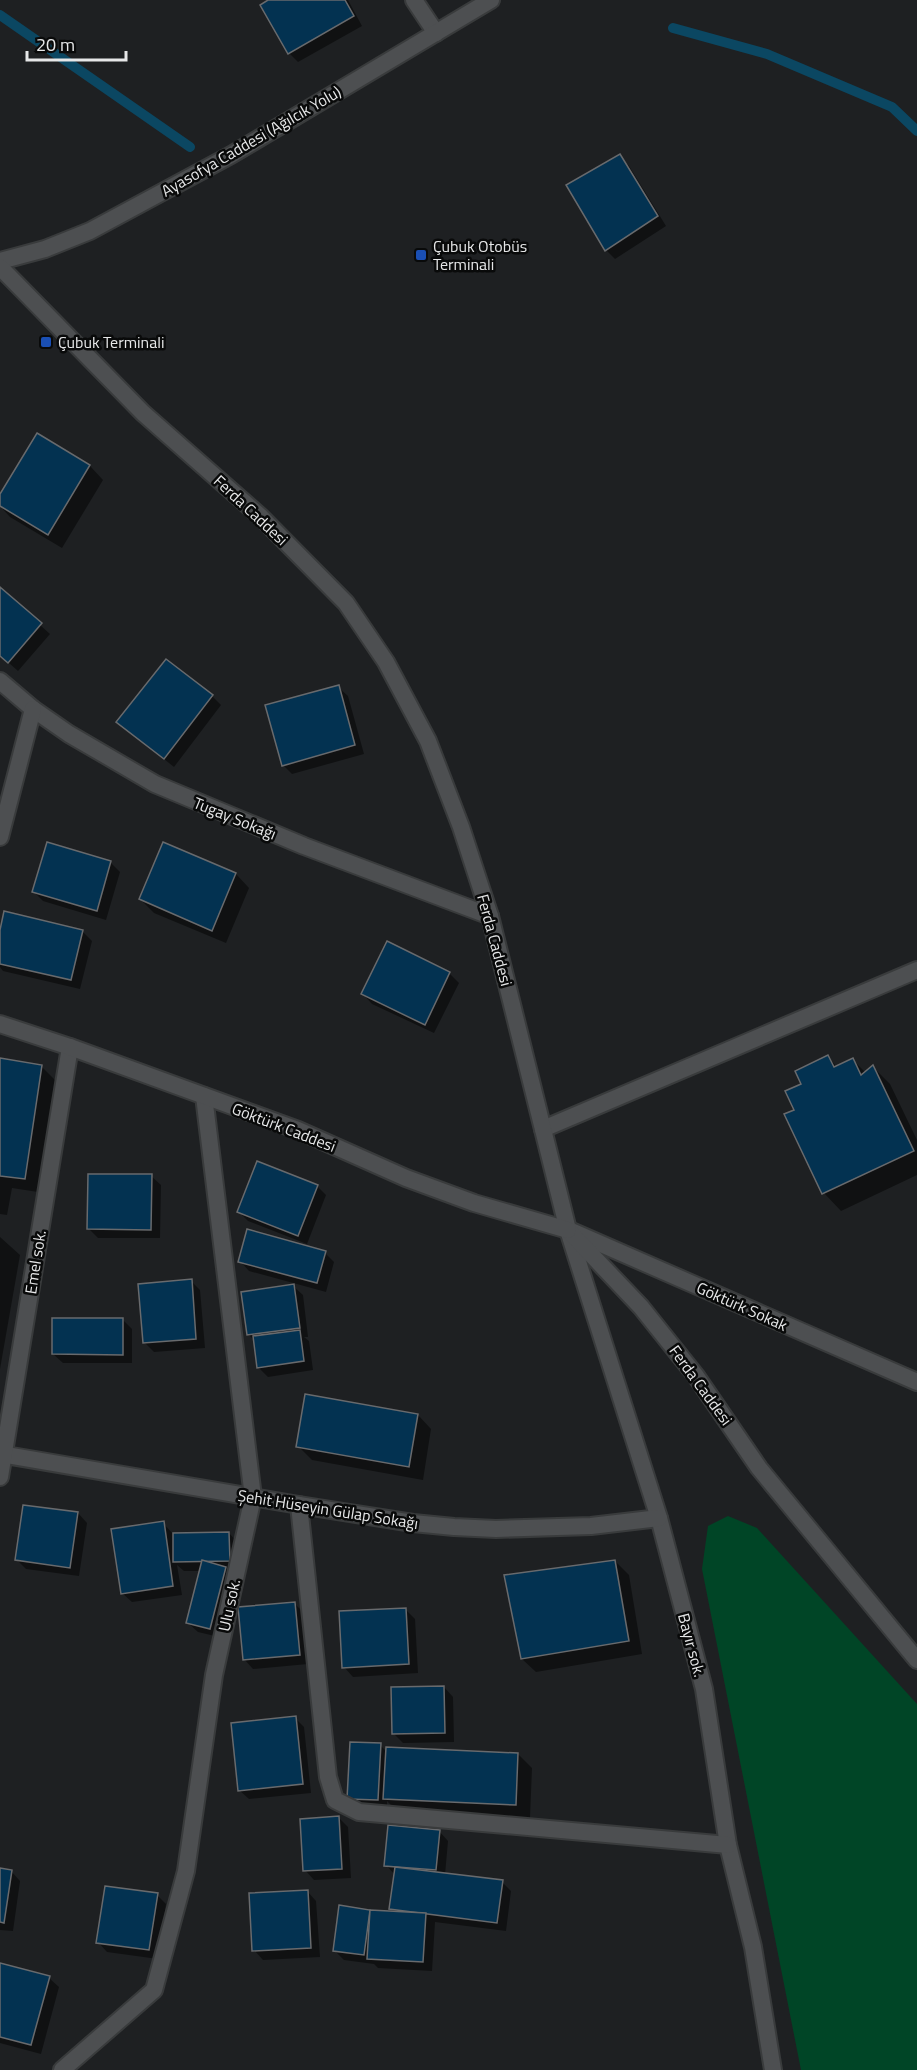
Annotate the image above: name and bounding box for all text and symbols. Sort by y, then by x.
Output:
scale bar [27,24,126,62]
text: 20 m [36,31,75,58]
street label: Ayasofya Caddesi (Ağılcık Yolu) [157,80,345,202]
place label: Çubuk Otobüs Terminali [433,234,527,276]
marker: Çubuk Otobüs Terminali [414,248,428,262]
place label: Çubuk Terminali [58,330,164,354]
marker: Çubuk Terminali [39,335,53,349]
street label: Ferda Caddesi [208,469,294,551]
street label: Tugay Sokağı [190,790,280,846]
street label: Ferda Caddesi [471,891,519,989]
street label: Göktürk Caddesi [229,1096,339,1158]
street label: Emel sok. [18,1228,52,1296]
street label: Göktürk Sokak [693,1275,792,1337]
street label: Ferda Caddesi [664,1340,738,1430]
street label: Şehit Hüseyin Gülap Sokağı [236,1483,420,1535]
street label: Ulu sok. [212,1577,246,1633]
street label: Bayır sok. [672,1610,712,1680]

